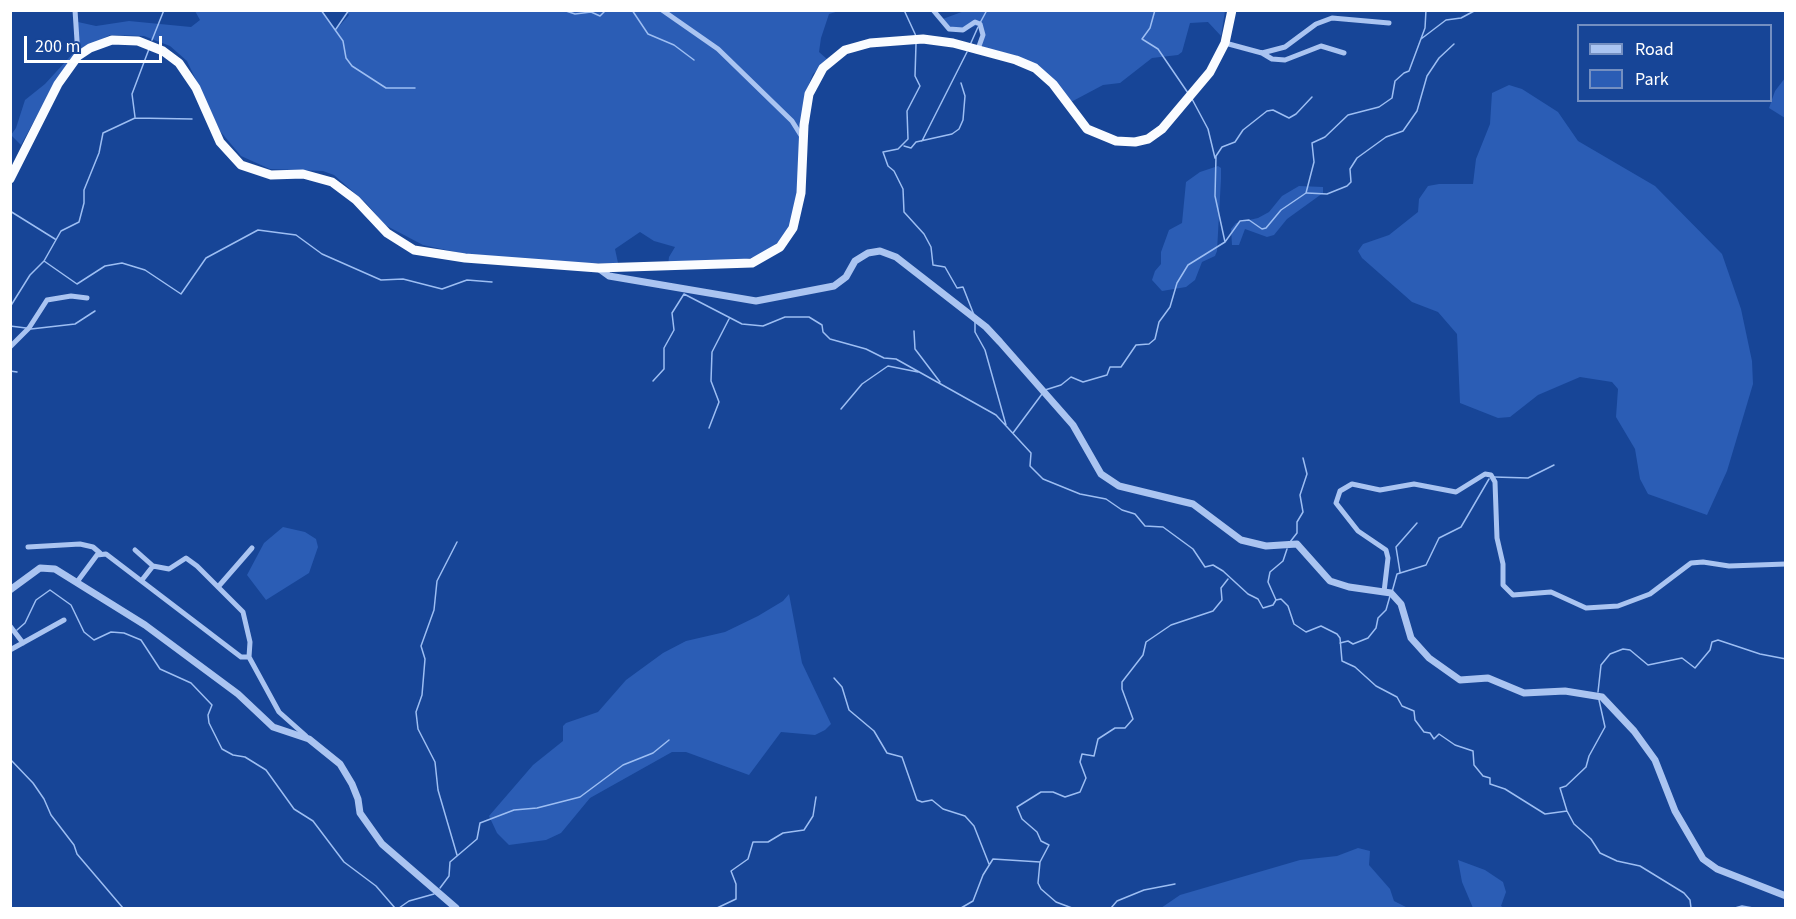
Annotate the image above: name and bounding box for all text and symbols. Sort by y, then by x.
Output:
scale bar [27,24,165,62]
legend [1577,24,1772,102]
text: 200 m [35,34,80,59]
text: Road [1635,37,1674,62]
text: Park [1635,67,1669,92]

